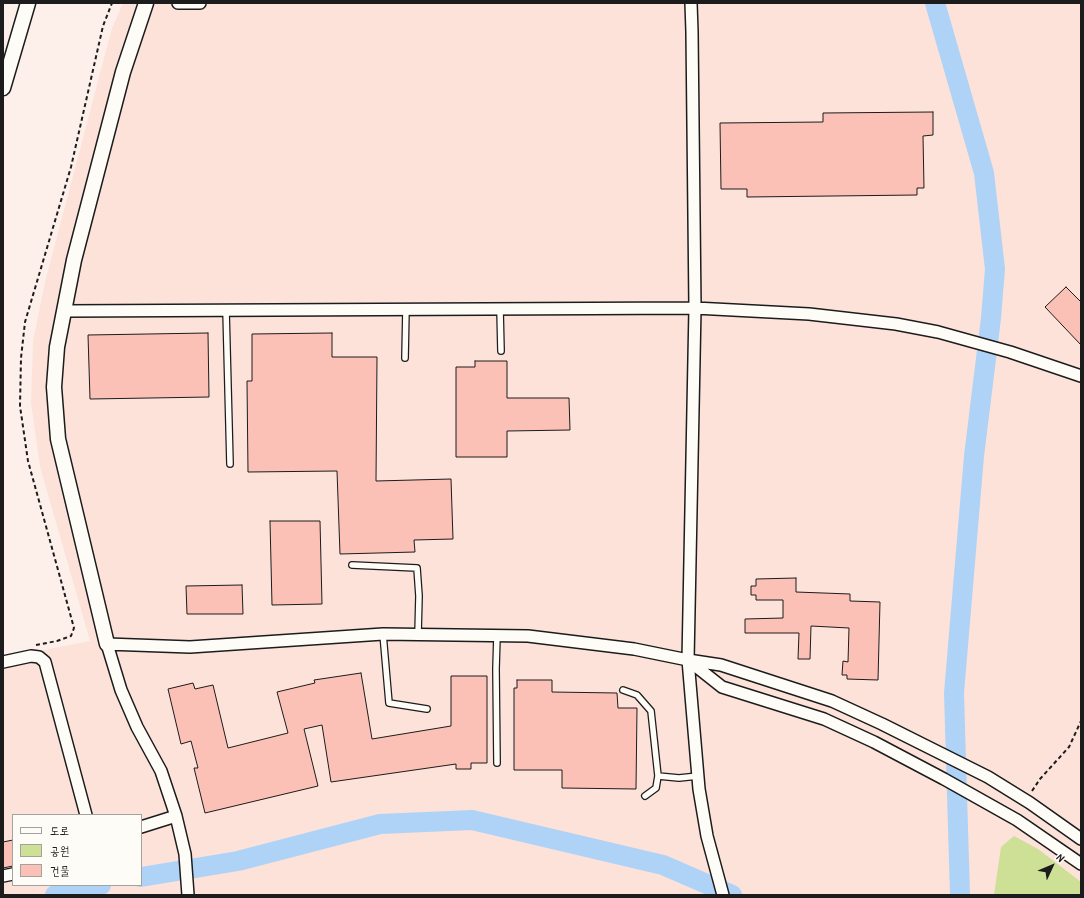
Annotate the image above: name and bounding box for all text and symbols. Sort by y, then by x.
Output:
legend [12,814,142,886]
text: 도로 [50,822,69,839]
text: 공원 [50,842,69,859]
north arrow [1032,846,1072,886]
text: N [1054,851,1068,865]
text: 건물 [50,862,69,879]

